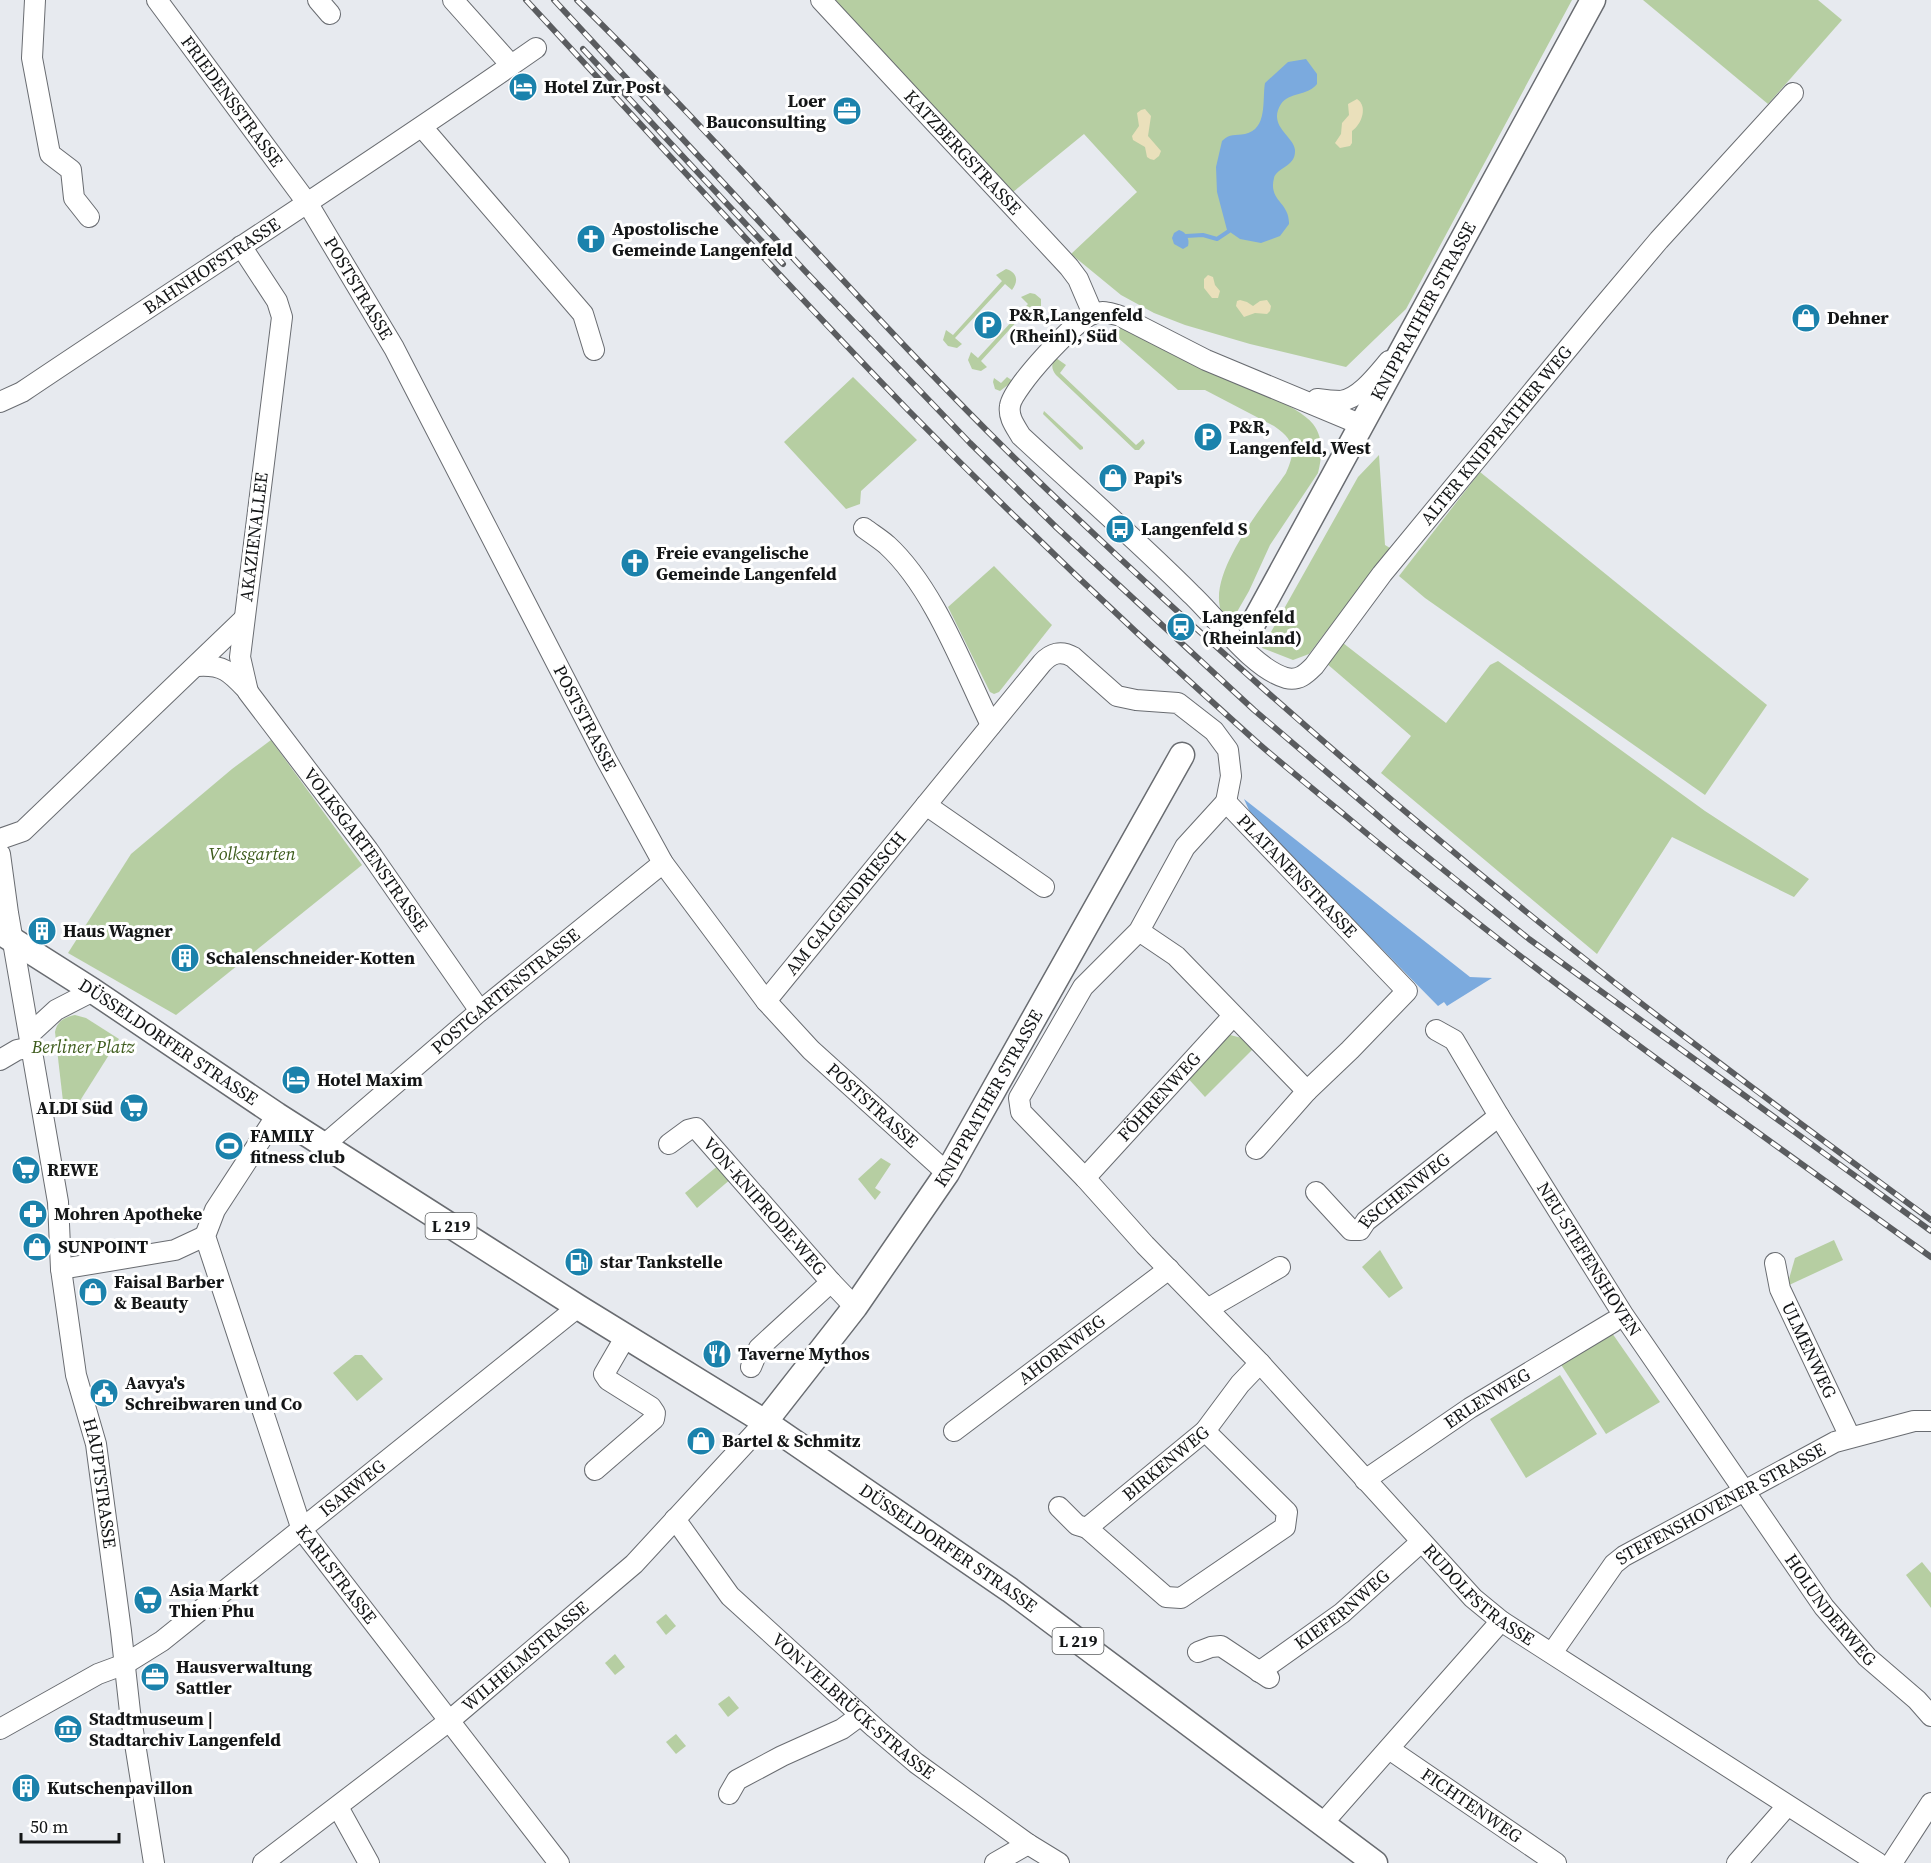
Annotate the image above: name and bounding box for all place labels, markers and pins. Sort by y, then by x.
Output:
hotel icon: Hotel Zur Post [507,71,539,103]
place label: Hotel Zur Post [544,74,662,99]
place label: Loer Bauconsulting [706,88,827,134]
office icon: Loer Bauconsulting [831,95,863,127]
place label: Apostolische Gemeinde Langenfeld [612,216,793,262]
church icon: Apostolische Gemeinde Langenfeld [575,223,607,255]
place label: P&R,Langenfeld (Rheinl), Süd [1009,302,1143,348]
shop icon: Dehner [1790,302,1822,334]
place label: Dehner [1827,305,1889,330]
parking icon: P&R,Langenfeld (Rheinl), Süd [972,309,1004,341]
place label: P&R, Langenfeld, West [1229,414,1371,460]
parking icon: P&R, Langenfeld, West [1192,421,1224,453]
shop icon: Papi's [1097,462,1129,494]
place label: Papi's [1134,465,1182,490]
bus stop icon: Langenfeld S [1104,513,1136,545]
place label: Langenfeld S [1141,516,1248,541]
place label: Freie evangelische Gemeinde Langenfeld [656,540,837,586]
church icon: Freie evangelische Gemeinde Langenfeld [619,547,651,579]
place label: Langenfeld (Rheinland) [1202,604,1302,650]
station icon: Langenfeld (Rheinland) [1165,611,1197,643]
building icon: Haus Wagner [26,915,58,947]
place label: Haus Wagner [63,918,173,943]
building icon: Schalenschneider-Kotten [169,942,201,974]
place label: Schalenschneider-Kotten [206,945,415,970]
hotel icon: Hotel Maxim [280,1064,312,1096]
place label: Hotel Maxim [317,1067,423,1092]
supermarket icon: ALDI Süd [118,1092,150,1124]
place label: ALDI Süd [36,1095,113,1120]
place label: FAMILY fitness club [250,1123,345,1169]
sports icon: FAMILY fitness club [213,1130,245,1162]
supermarket icon: REWE [10,1154,42,1186]
place label: REWE [47,1157,99,1182]
pharmacy icon: Mohren Apotheke [17,1198,49,1230]
place label: Mohren Apotheke [54,1201,203,1226]
shop icon: SUNPOINT [21,1231,53,1263]
place label: SUNPOINT [58,1234,149,1259]
fuel station icon: star Tankstelle [563,1246,595,1278]
place label: star Tankstelle [600,1249,723,1274]
place label: Faisal Barber & Beauty [114,1269,225,1315]
shop icon: Faisal Barber & Beauty [77,1276,109,1308]
restaurant icon: Taverne Mythos [701,1338,733,1370]
place label: Taverne Mythos [738,1341,870,1366]
place label: Aavya's Schreibwaren und Co [125,1370,302,1416]
public building icon: Aavya's Schreibwaren und Co [88,1377,120,1409]
shop icon: Bartel & Schmitz [685,1425,717,1457]
place label: Bartel & Schmitz [722,1428,861,1453]
place label: Asia Markt Thien Phu [169,1577,259,1623]
supermarket icon: Asia Markt Thien Phu [132,1584,164,1616]
place label: Hausverwaltung Sattler [176,1654,312,1700]
office icon: Hausverwaltung Sattler [139,1661,171,1693]
place label: Stadtmuseum | Stadtarchiv Langenfeld [89,1706,281,1752]
museum icon: Stadtmuseum | Stadtarchiv Langenfeld [52,1713,84,1745]
building icon: Kutschenpavillon [10,1772,42,1804]
place label: Kutschenpavillon [47,1775,193,1800]

